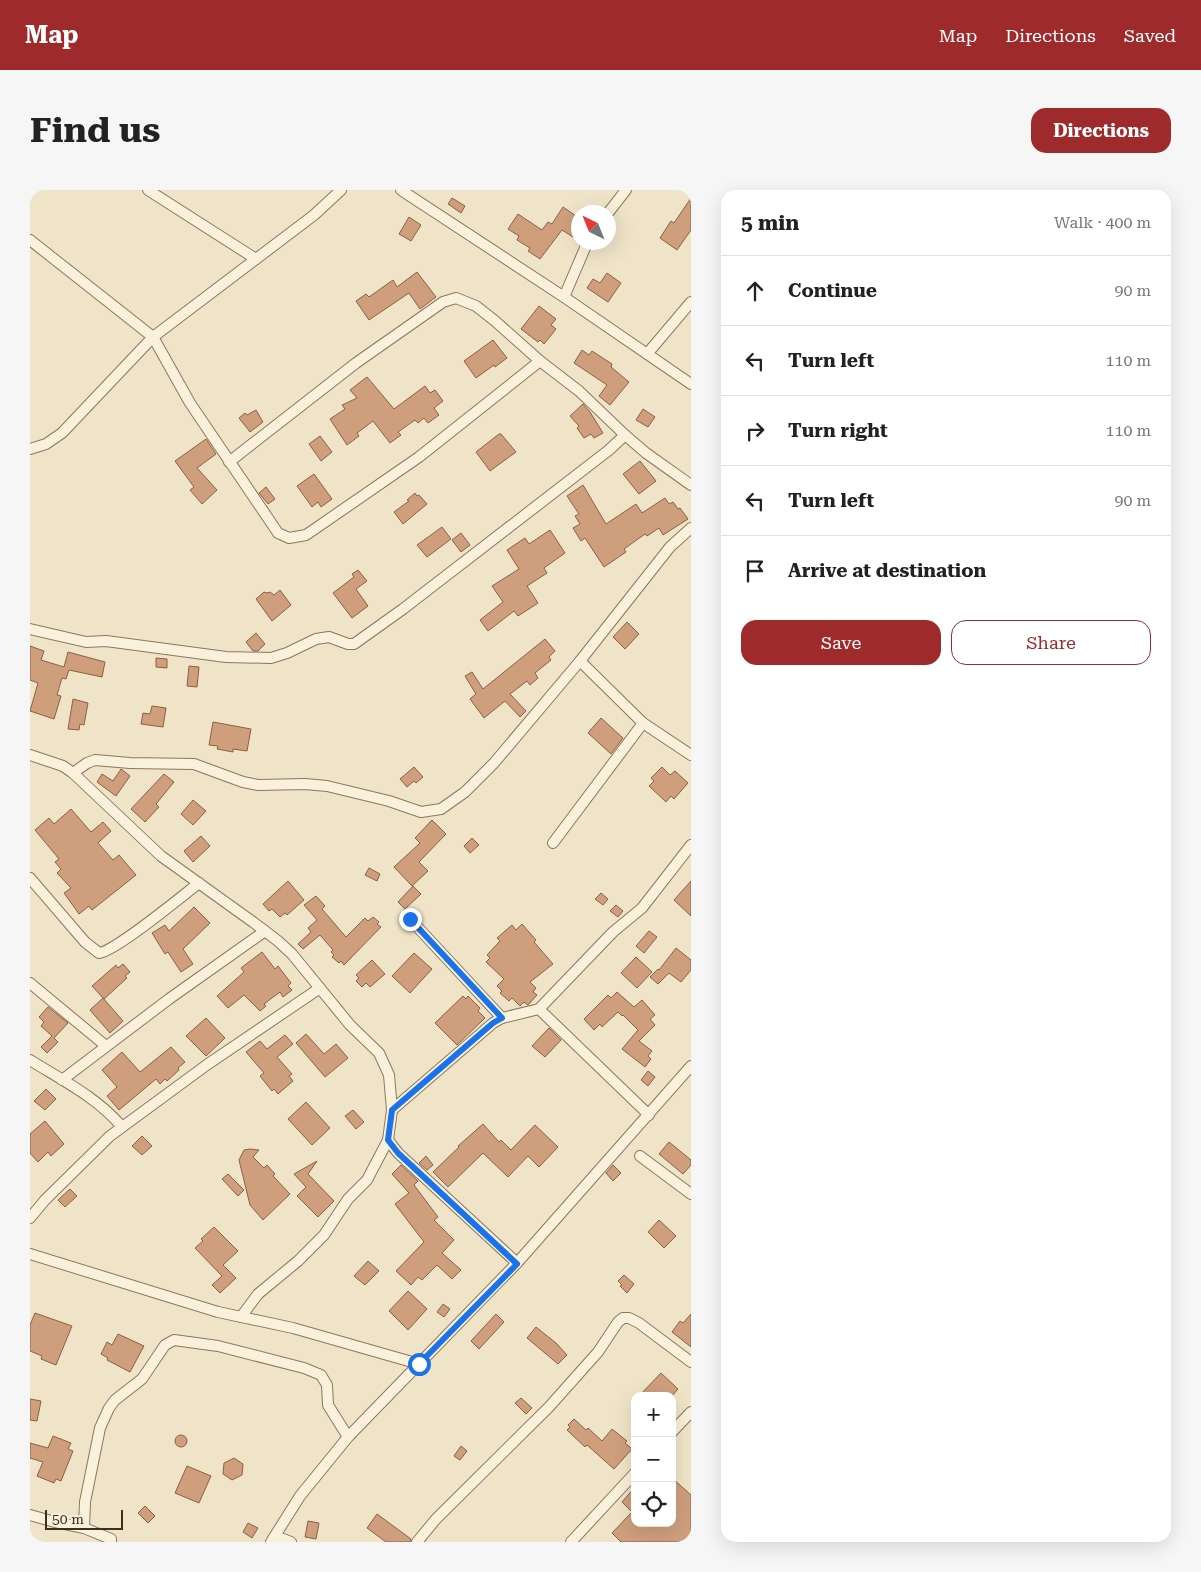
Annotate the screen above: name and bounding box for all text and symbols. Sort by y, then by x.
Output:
text: Map [25,21,79,49]
text: Map [939,25,977,46]
text: Directions [1005,25,1096,46]
text: Saved [1124,25,1176,46]
button: Directions [1031,108,1171,153]
text: Find us [30,110,160,151]
north arrow [571,205,616,250]
text: 5 min [741,211,799,235]
text: Walk · 400 m [1054,213,1151,232]
icon: ahead [741,277,769,305]
text: Continue [788,279,877,302]
text: 90 m [1114,281,1151,300]
icon: left [741,347,769,375]
text: Turn left [788,349,874,372]
text: 110 m [1105,351,1151,370]
icon: right [741,417,769,445]
text: Turn right [788,419,888,442]
text: 110 m [1105,421,1151,440]
icon: left [741,487,769,515]
text: Turn left [788,489,874,512]
text: 90 m [1114,491,1151,510]
icon: arrive [741,557,769,585]
text: Arrive at destination [788,559,986,582]
button: Save [741,620,941,665]
button: Share [951,620,1151,665]
route end [399,908,422,931]
route start [408,1353,431,1376]
map controls [631,1392,676,1527]
button: + [631,1392,676,1437]
button: − [631,1437,676,1482]
button: locate [631,1482,676,1527]
scale bar [45,1507,122,1530]
text: 50 m [52,1511,84,1527]

